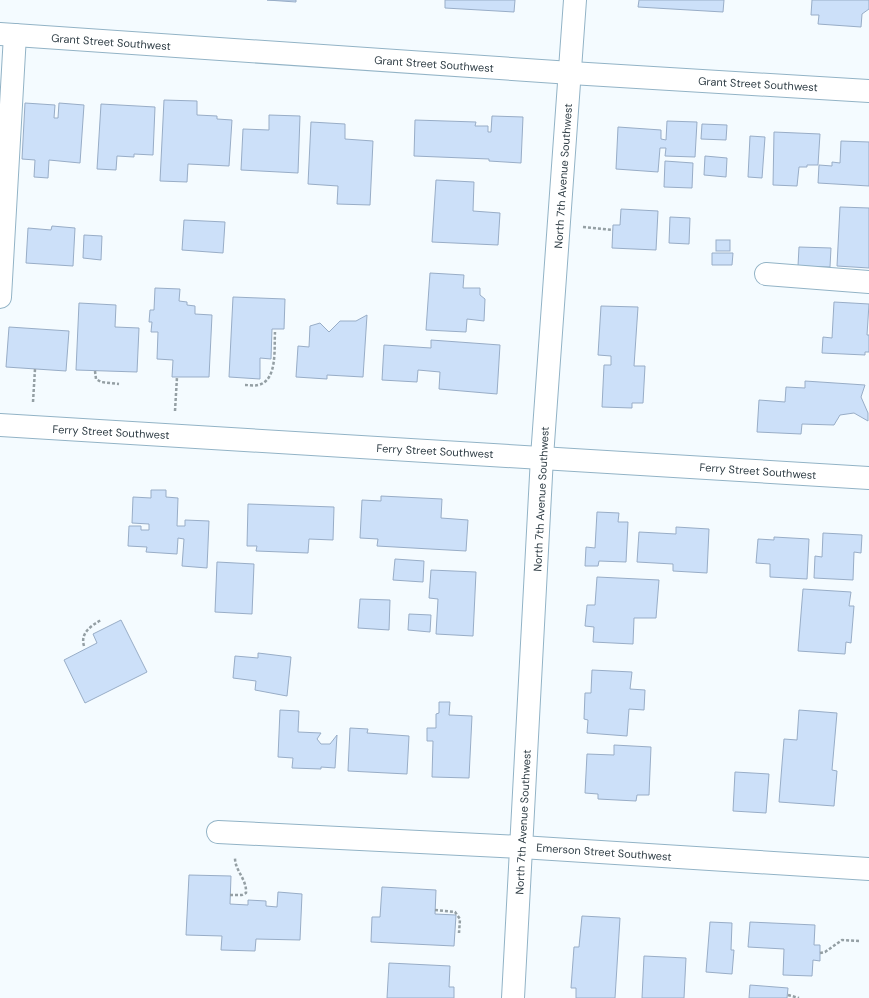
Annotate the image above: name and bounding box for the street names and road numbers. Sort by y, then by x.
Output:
street label: Grant Street Southwest [51,31,171,53]
street label: Grant Street Southwest [374,53,494,75]
street label: Grant Street Southwest [698,74,818,94]
street label: North 7th Avenue Southwest [551,103,575,249]
street label: Ferry Street Southwest [52,422,170,442]
street label: North 7th Avenue Southwest [530,426,552,572]
street label: Ferry Street Southwest [376,441,494,461]
street label: Ferry Street Southwest [699,460,817,482]
street label: North 7th Avenue Southwest [512,749,534,895]
street label: Emerson Street Southwest [536,840,672,864]

